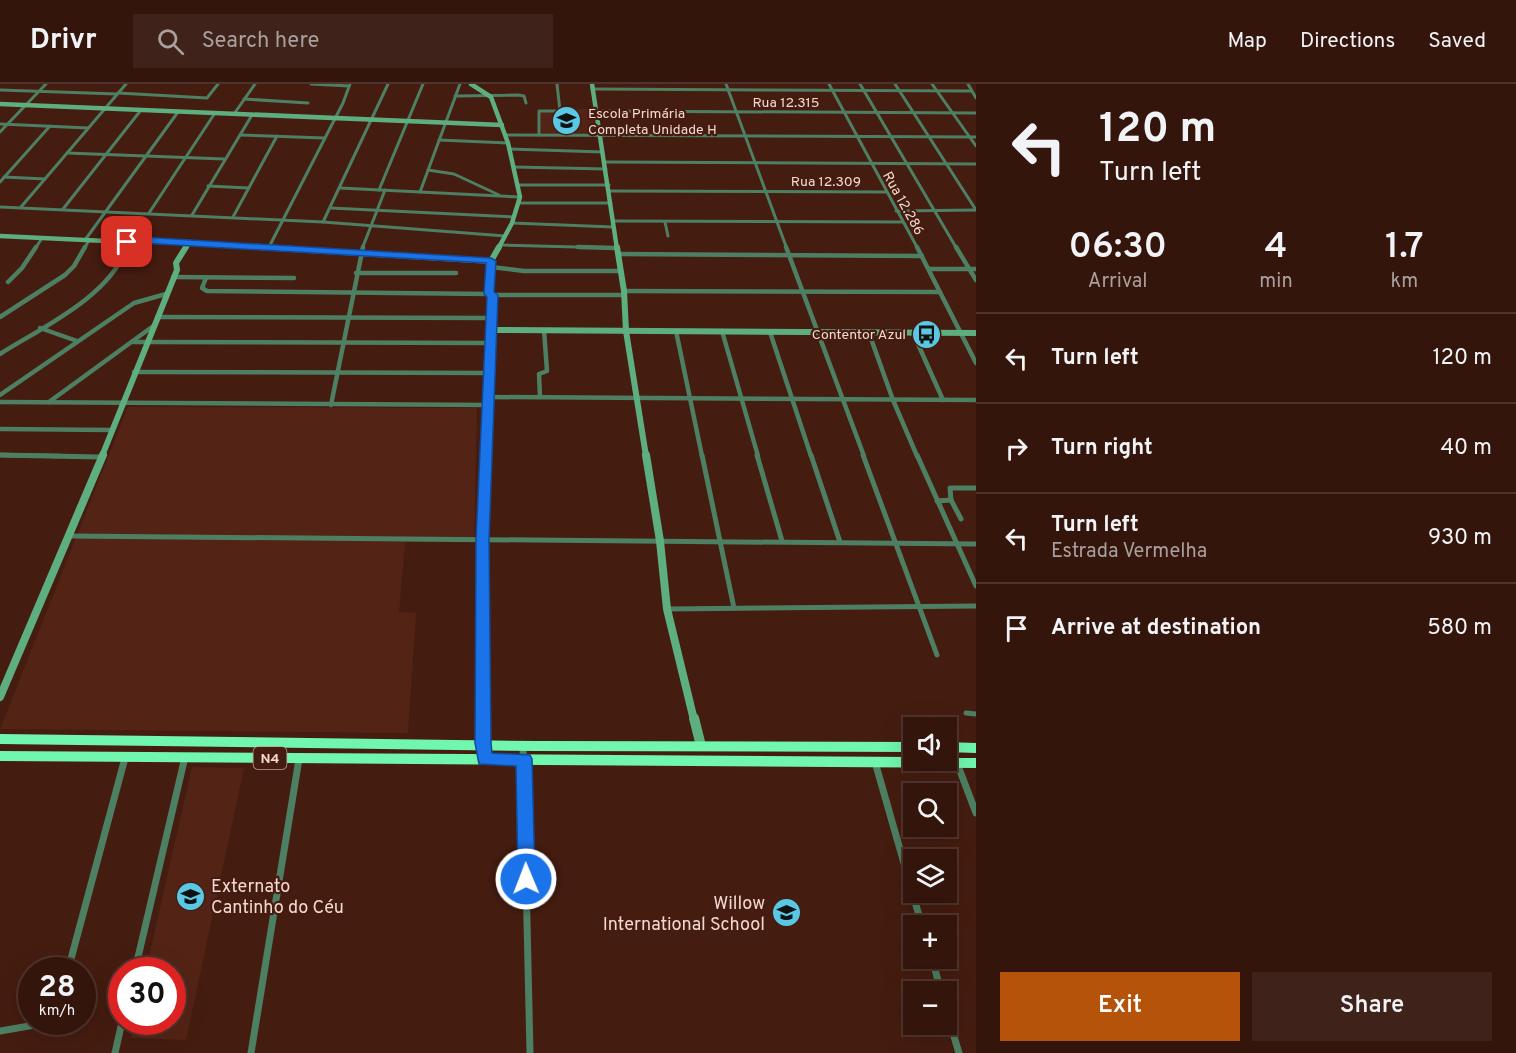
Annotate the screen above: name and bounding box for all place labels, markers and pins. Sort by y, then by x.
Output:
school or university icon: Escola Primária Completa Unidade H [551,105,583,137]
place label: Escola Primária Completa Unidade H [588,106,717,139]
pin [101,216,152,267]
bus stop icon: Contentor Azul [911,318,943,350]
place label: Contentor Azul [812,327,906,344]
place label: Externato Cantinho do Céu [211,876,344,920]
school or university icon: Externato Cantinho do Céu [174,880,206,912]
place label: Willow International School [603,893,765,937]
school or university icon: Willow International School [770,897,802,929]

